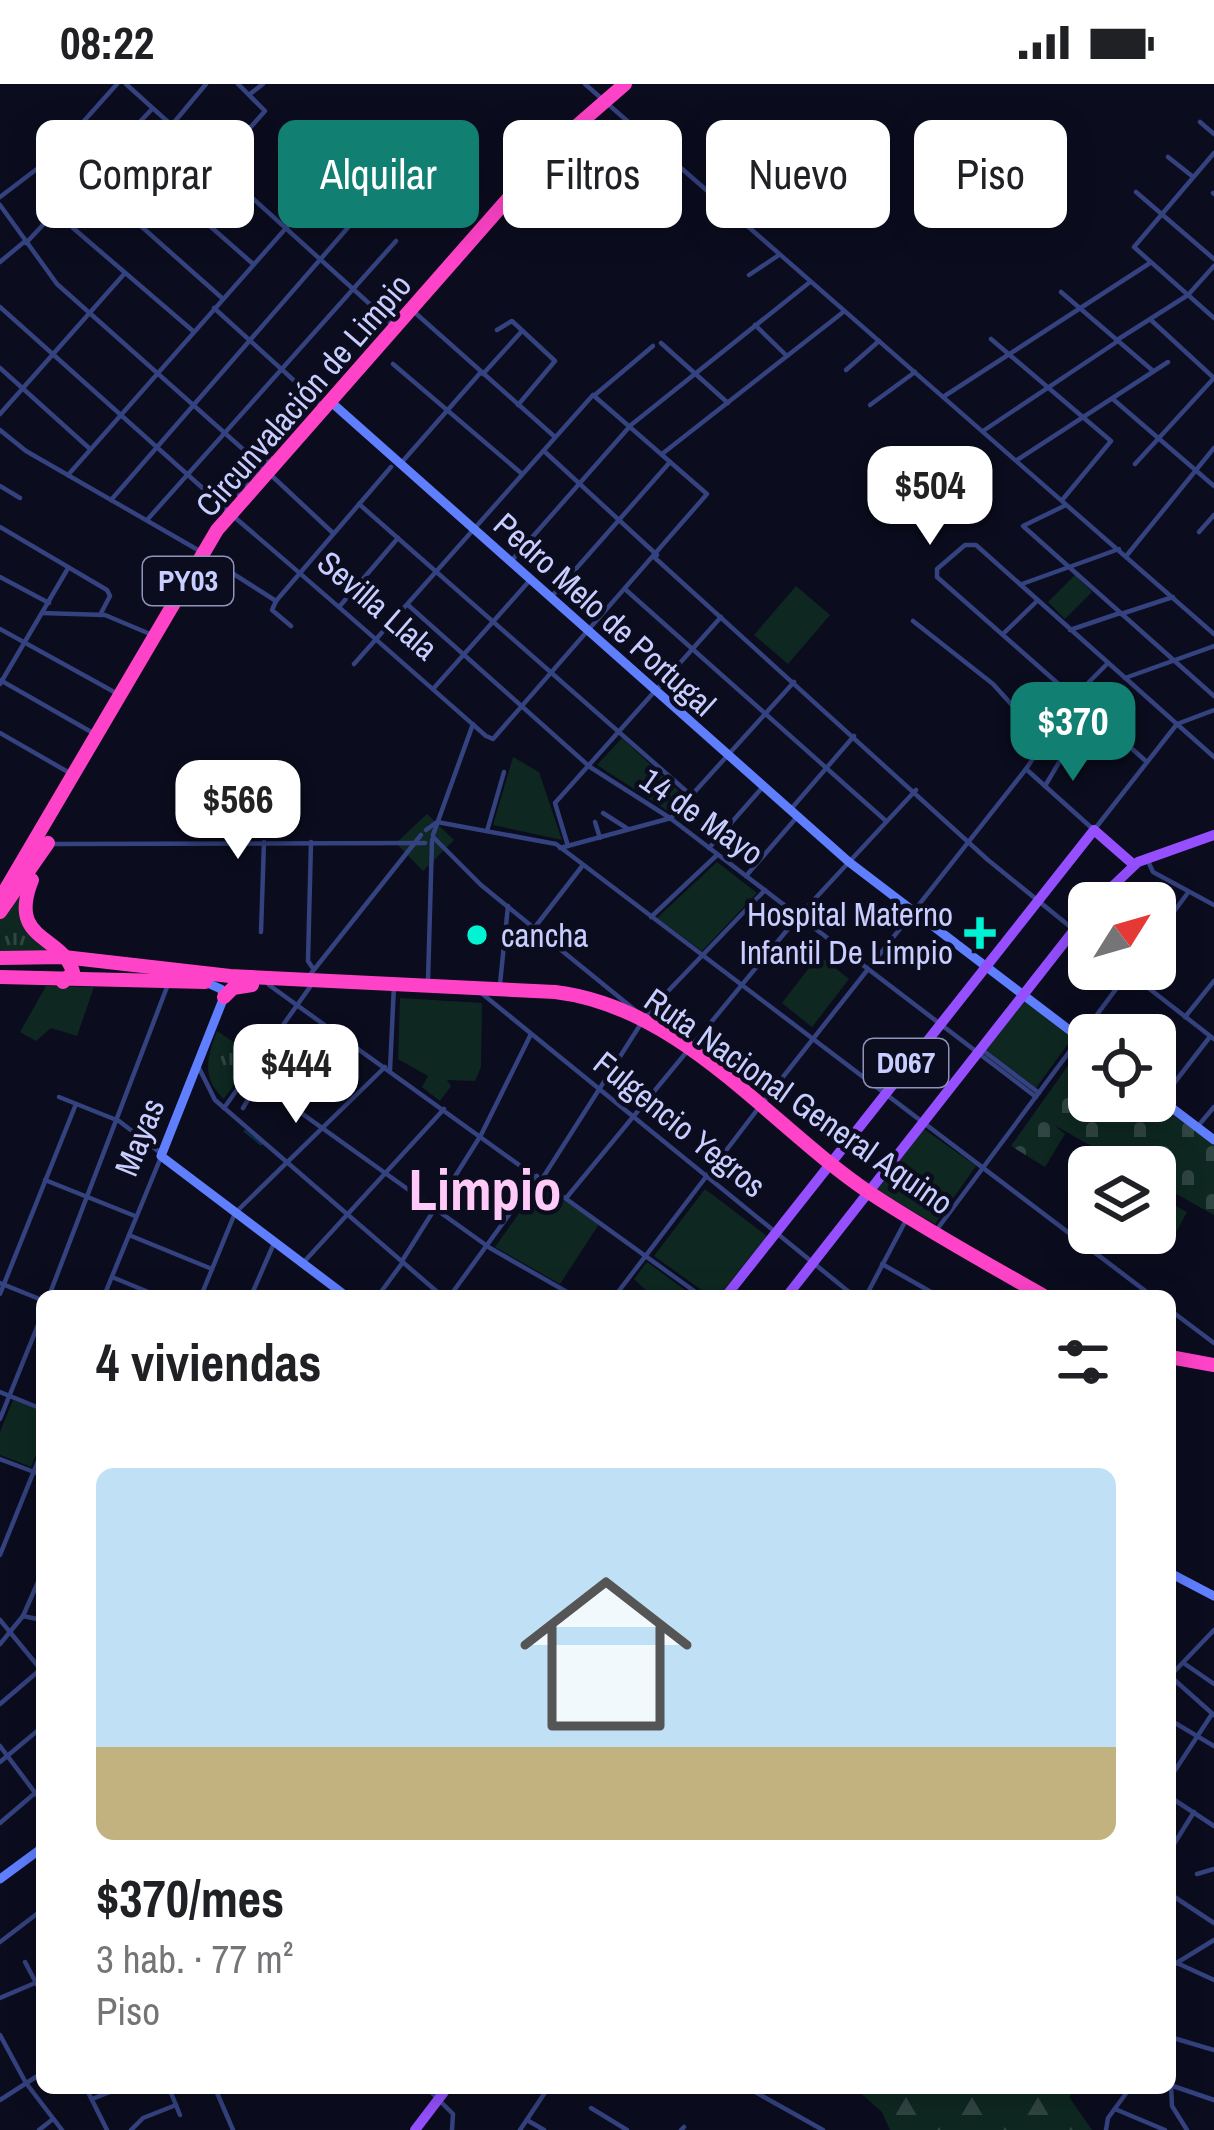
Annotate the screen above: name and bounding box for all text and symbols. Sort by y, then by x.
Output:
text: 08:22 [60,12,154,73]
chip: Comprar [36,120,254,228]
chip: Alquilar [278,120,479,228]
chip: Filtros [503,120,682,228]
chip: Nuevo [706,120,890,228]
chip: Piso [914,120,1067,228]
street label: Circunvalación de Limpio [185,264,421,526]
pin: $504 [859,446,1001,548]
text: $504 [894,459,966,511]
street label: Pedro Melo de Portugal [485,503,725,725]
street label: Sevilla Llala [309,541,447,669]
road number: PY03 [143,557,233,605]
pin: $370 [1002,682,1144,784]
text: $370 [1037,695,1109,747]
street label: 14 de Mayo [631,757,773,875]
pin: $566 [167,760,309,862]
text: $566 [202,773,274,825]
north arrow [1068,882,1176,990]
map controls [1068,882,1176,1254]
place label: Hospital Materno Infantil De Limpio [739,892,953,974]
place label: cancha [501,913,588,957]
marker: Hospital Materno Infantil De Limpio [964,917,996,949]
marker: cancha [464,922,490,948]
street label: Ruta Nacional General Aquino [636,978,962,1224]
button: locate [1068,1014,1176,1122]
pin: $444 [225,1024,367,1126]
text: $444 [260,1037,332,1089]
road number: D067 [864,1039,948,1087]
street label: Fulgencio Yegros [585,1041,775,1207]
street label: Mayas [104,1092,174,1182]
button: layers [1068,1146,1176,1254]
district label: Limpio [408,1151,562,1228]
text: 4 viviendas [96,1328,322,1397]
icon: filters [1050,1329,1116,1395]
icon: home [498,1546,714,1762]
text: $370/mes [96,1864,284,1933]
text: 3 hab. · 77 m² [96,1933,293,1985]
text: Piso [96,1985,160,2037]

